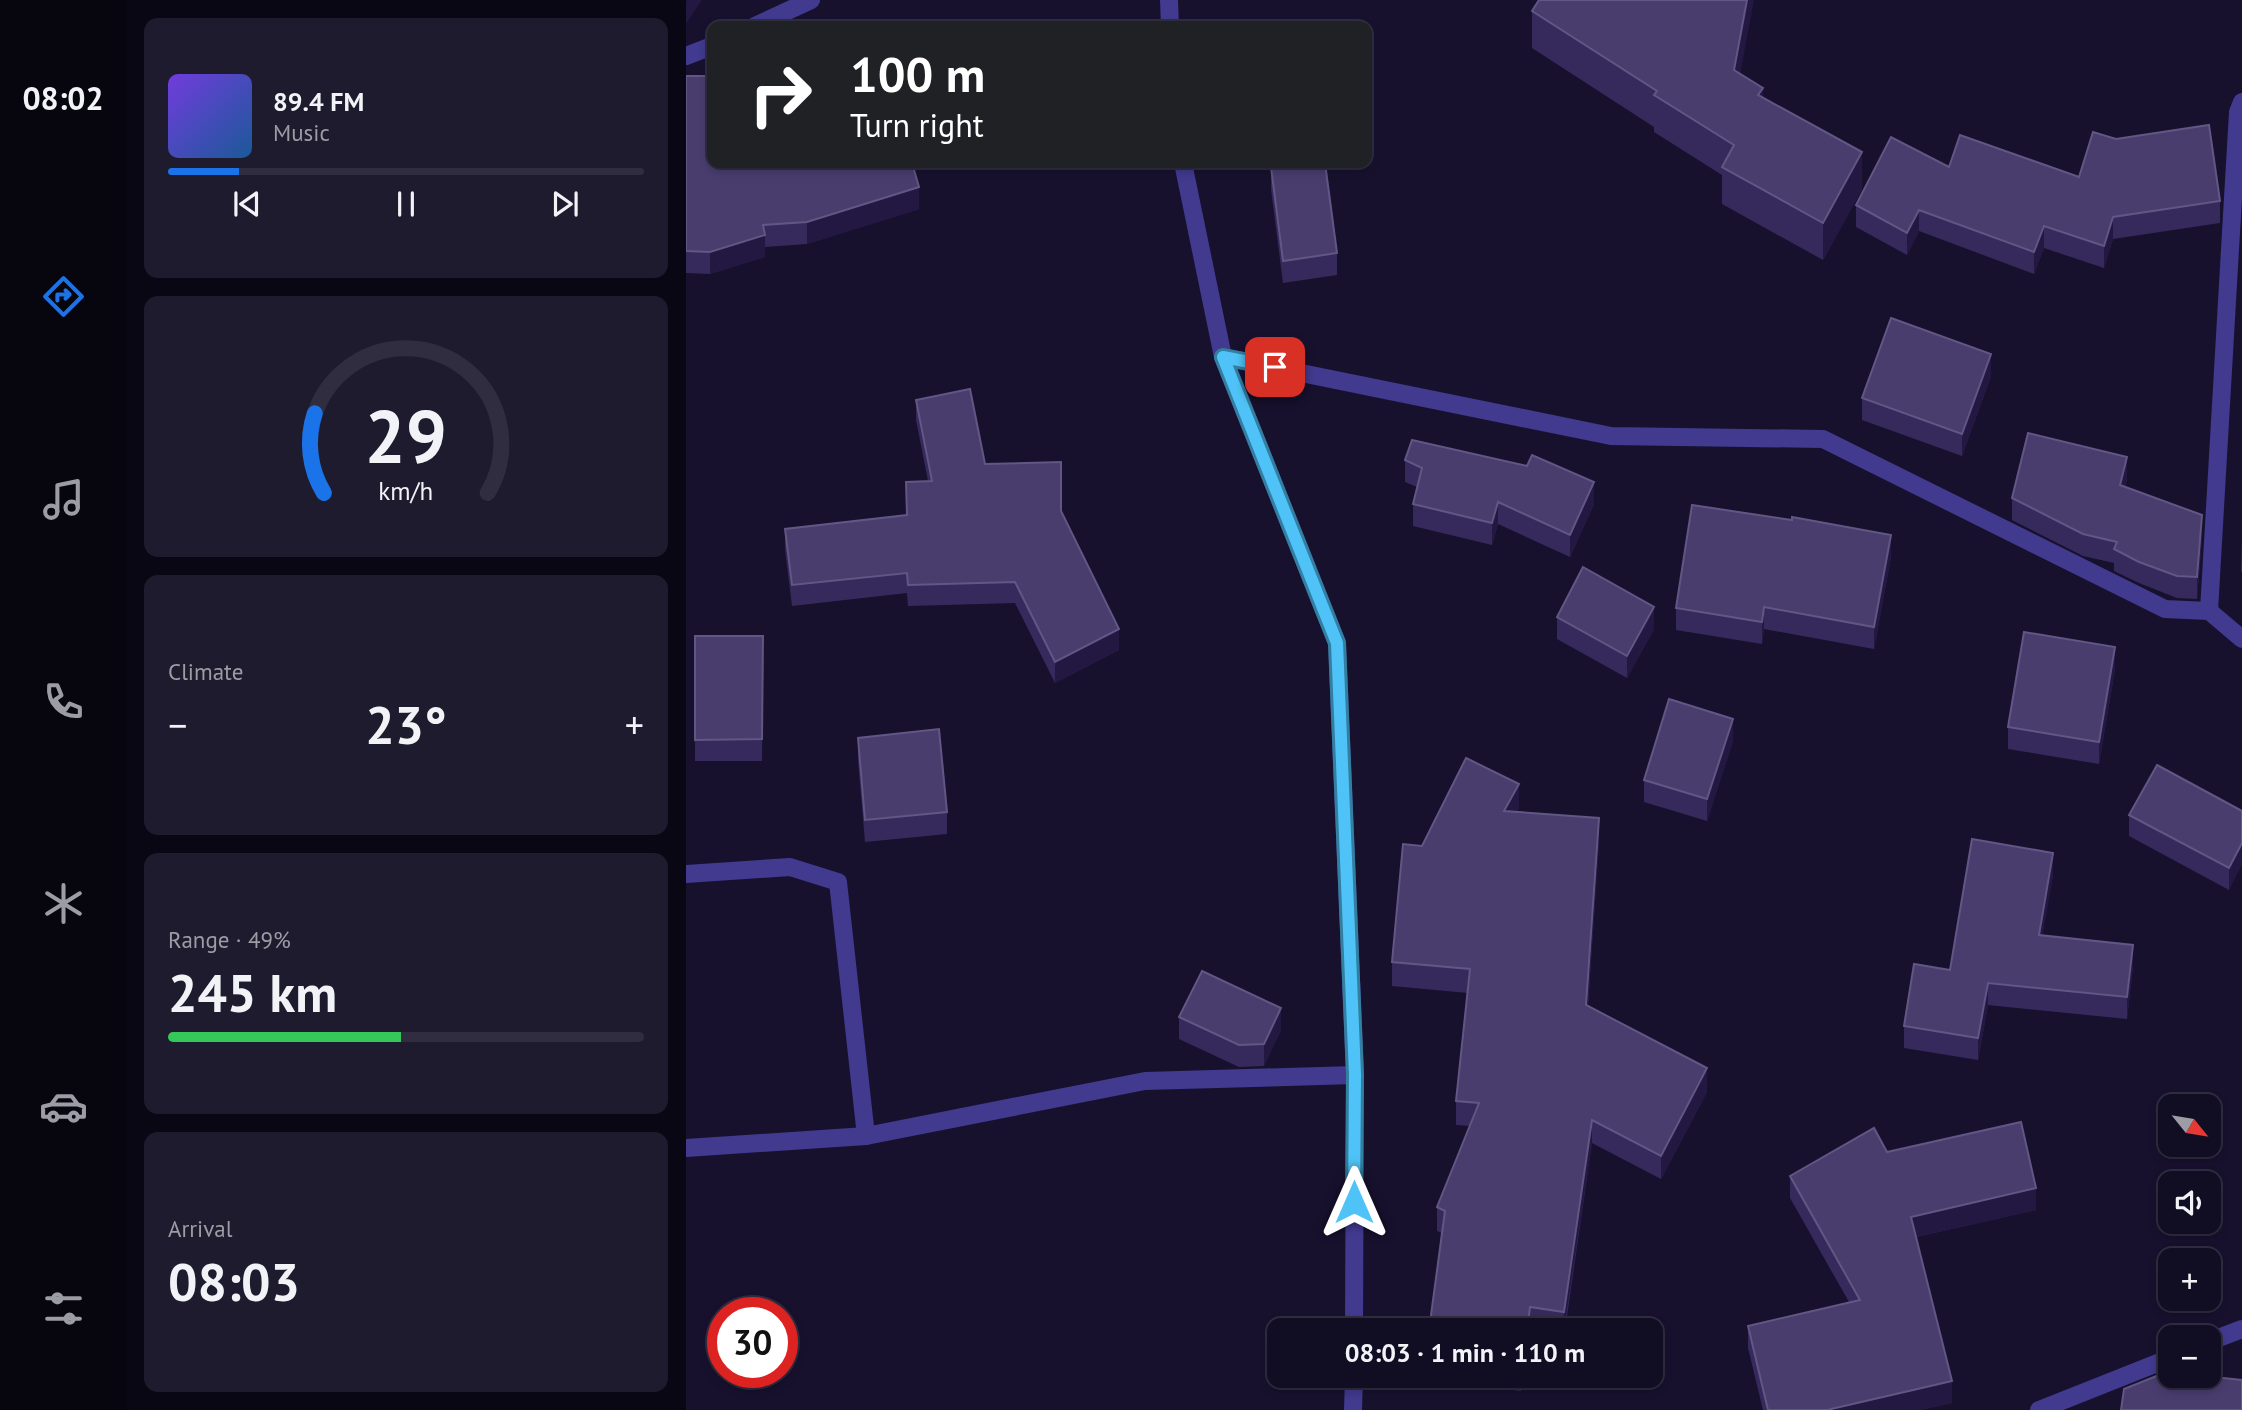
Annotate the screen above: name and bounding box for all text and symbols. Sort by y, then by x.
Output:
text: 100 m [850,42,985,106]
icon: right [735,49,826,140]
text: 08:02 [22,77,104,119]
text: 89.4 FM [273,85,364,118]
text: Turn right [850,104,984,146]
text: Music [273,118,330,147]
icon: previous [228,185,266,223]
icon: pause [387,185,425,223]
icon: next [546,185,584,223]
icon: directions [39,272,88,321]
pin [1245,337,1305,397]
icon: arrive [1256,348,1294,386]
text: 29 [365,389,447,483]
text: km/h [379,474,433,506]
icon: music [39,475,88,524]
text: Climate [168,657,243,686]
icon: phone [39,677,88,726]
text: 23° [365,691,447,758]
text: − [168,700,187,749]
text: + [625,700,644,749]
icon: climate [39,879,88,928]
text: Range · 49% [168,925,291,954]
text: 245 km [168,959,337,1026]
icon: car [39,1082,88,1131]
north arrow [2158,1094,2221,1157]
map controls [2158,1094,2221,1388]
position arrow [1317,1165,1391,1239]
button: sound [2158,1171,2221,1234]
text: Arrival [168,1214,232,1243]
text: 08:03 [168,1248,300,1315]
button: + [2158,1248,2221,1311]
icon: filters [39,1284,88,1333]
speed limit sign: 30 [707,1297,798,1388]
button: − [2158,1325,2221,1388]
text: 08:03 · 1 min · 110 m [1345,1336,1585,1369]

